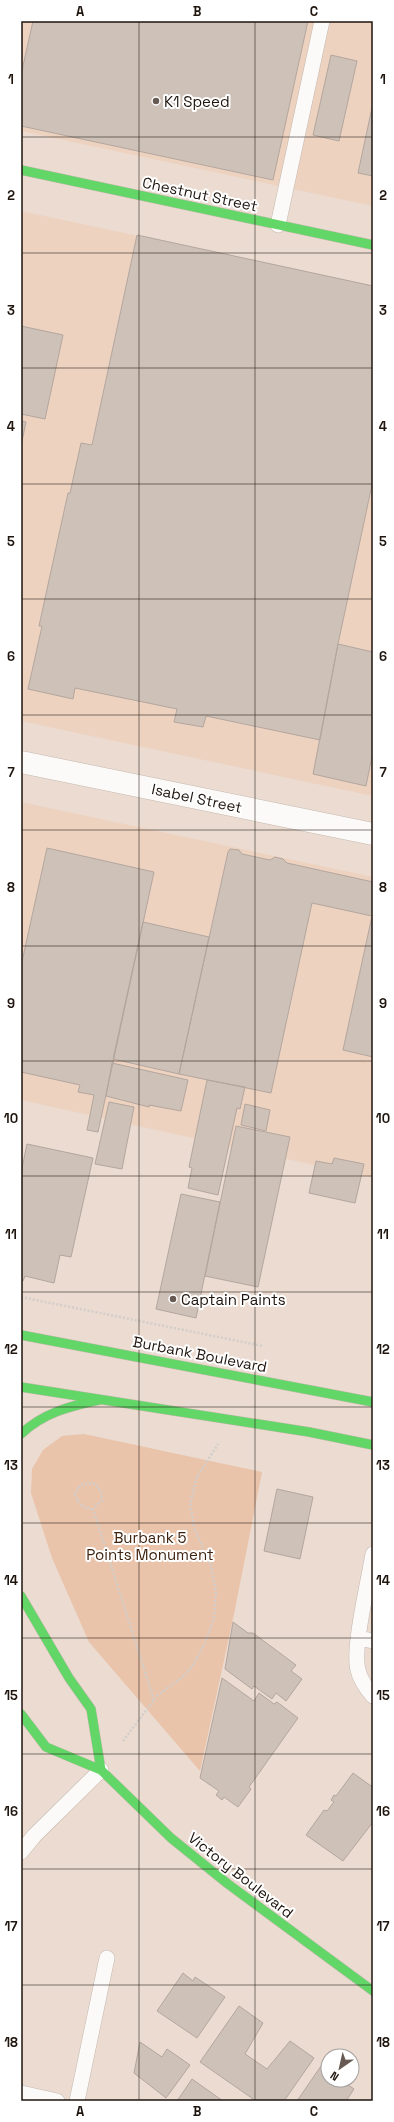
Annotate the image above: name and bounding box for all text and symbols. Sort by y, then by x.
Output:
text: A [76,3,85,20]
text: B [193,3,202,20]
text: C [310,3,318,20]
text: 1 [8,71,14,88]
text: 1 [380,71,386,88]
place label: K1 Speed [164,92,230,111]
marker: K1 Speed [151,96,161,106]
street label: Chestnut Street [141,173,259,215]
text: 2 [7,187,15,204]
text: 2 [379,187,387,204]
text: 3 [7,302,15,319]
text: 3 [379,302,387,319]
text: 4 [7,418,15,435]
text: 4 [379,418,387,435]
text: 5 [7,533,15,550]
text: 5 [379,533,387,550]
text: 6 [7,648,15,665]
text: 6 [379,648,387,665]
text: 7 [7,764,15,781]
text: 7 [379,764,387,781]
street label: Isabel Street [150,779,244,817]
text: 8 [7,879,15,896]
text: 8 [379,879,387,896]
text: 9 [7,995,15,1012]
text: 9 [379,995,387,1012]
text: 10 [4,1110,18,1127]
text: 10 [376,1110,390,1127]
text: 11 [5,1226,17,1243]
text: 11 [377,1226,389,1243]
place label: Captain Paints [181,1290,286,1309]
marker: Captain Paints [168,1294,178,1304]
street label: Burbank Boulevard [131,1332,269,1376]
text: 12 [4,1341,18,1358]
text: 12 [376,1341,390,1358]
text: 13 [4,1457,18,1474]
text: 13 [376,1457,390,1474]
park label: Burbank 5 Points Monument [86,1528,214,1564]
text: 14 [4,1572,18,1589]
text: 14 [376,1572,390,1589]
text: 15 [4,1687,18,1704]
text: 15 [376,1687,390,1704]
text: 16 [4,1803,18,1820]
text: 16 [376,1803,390,1820]
street label: Victory Boulevard [185,1828,297,1922]
text: 17 [4,1918,18,1935]
text: 17 [376,1918,390,1935]
text: 18 [4,2034,18,2051]
text: 18 [376,2034,390,2051]
north arrow [320,2048,360,2088]
text: N [327,2068,341,2084]
text: A [76,2103,85,2120]
text: B [193,2103,202,2120]
text: C [310,2103,318,2120]

